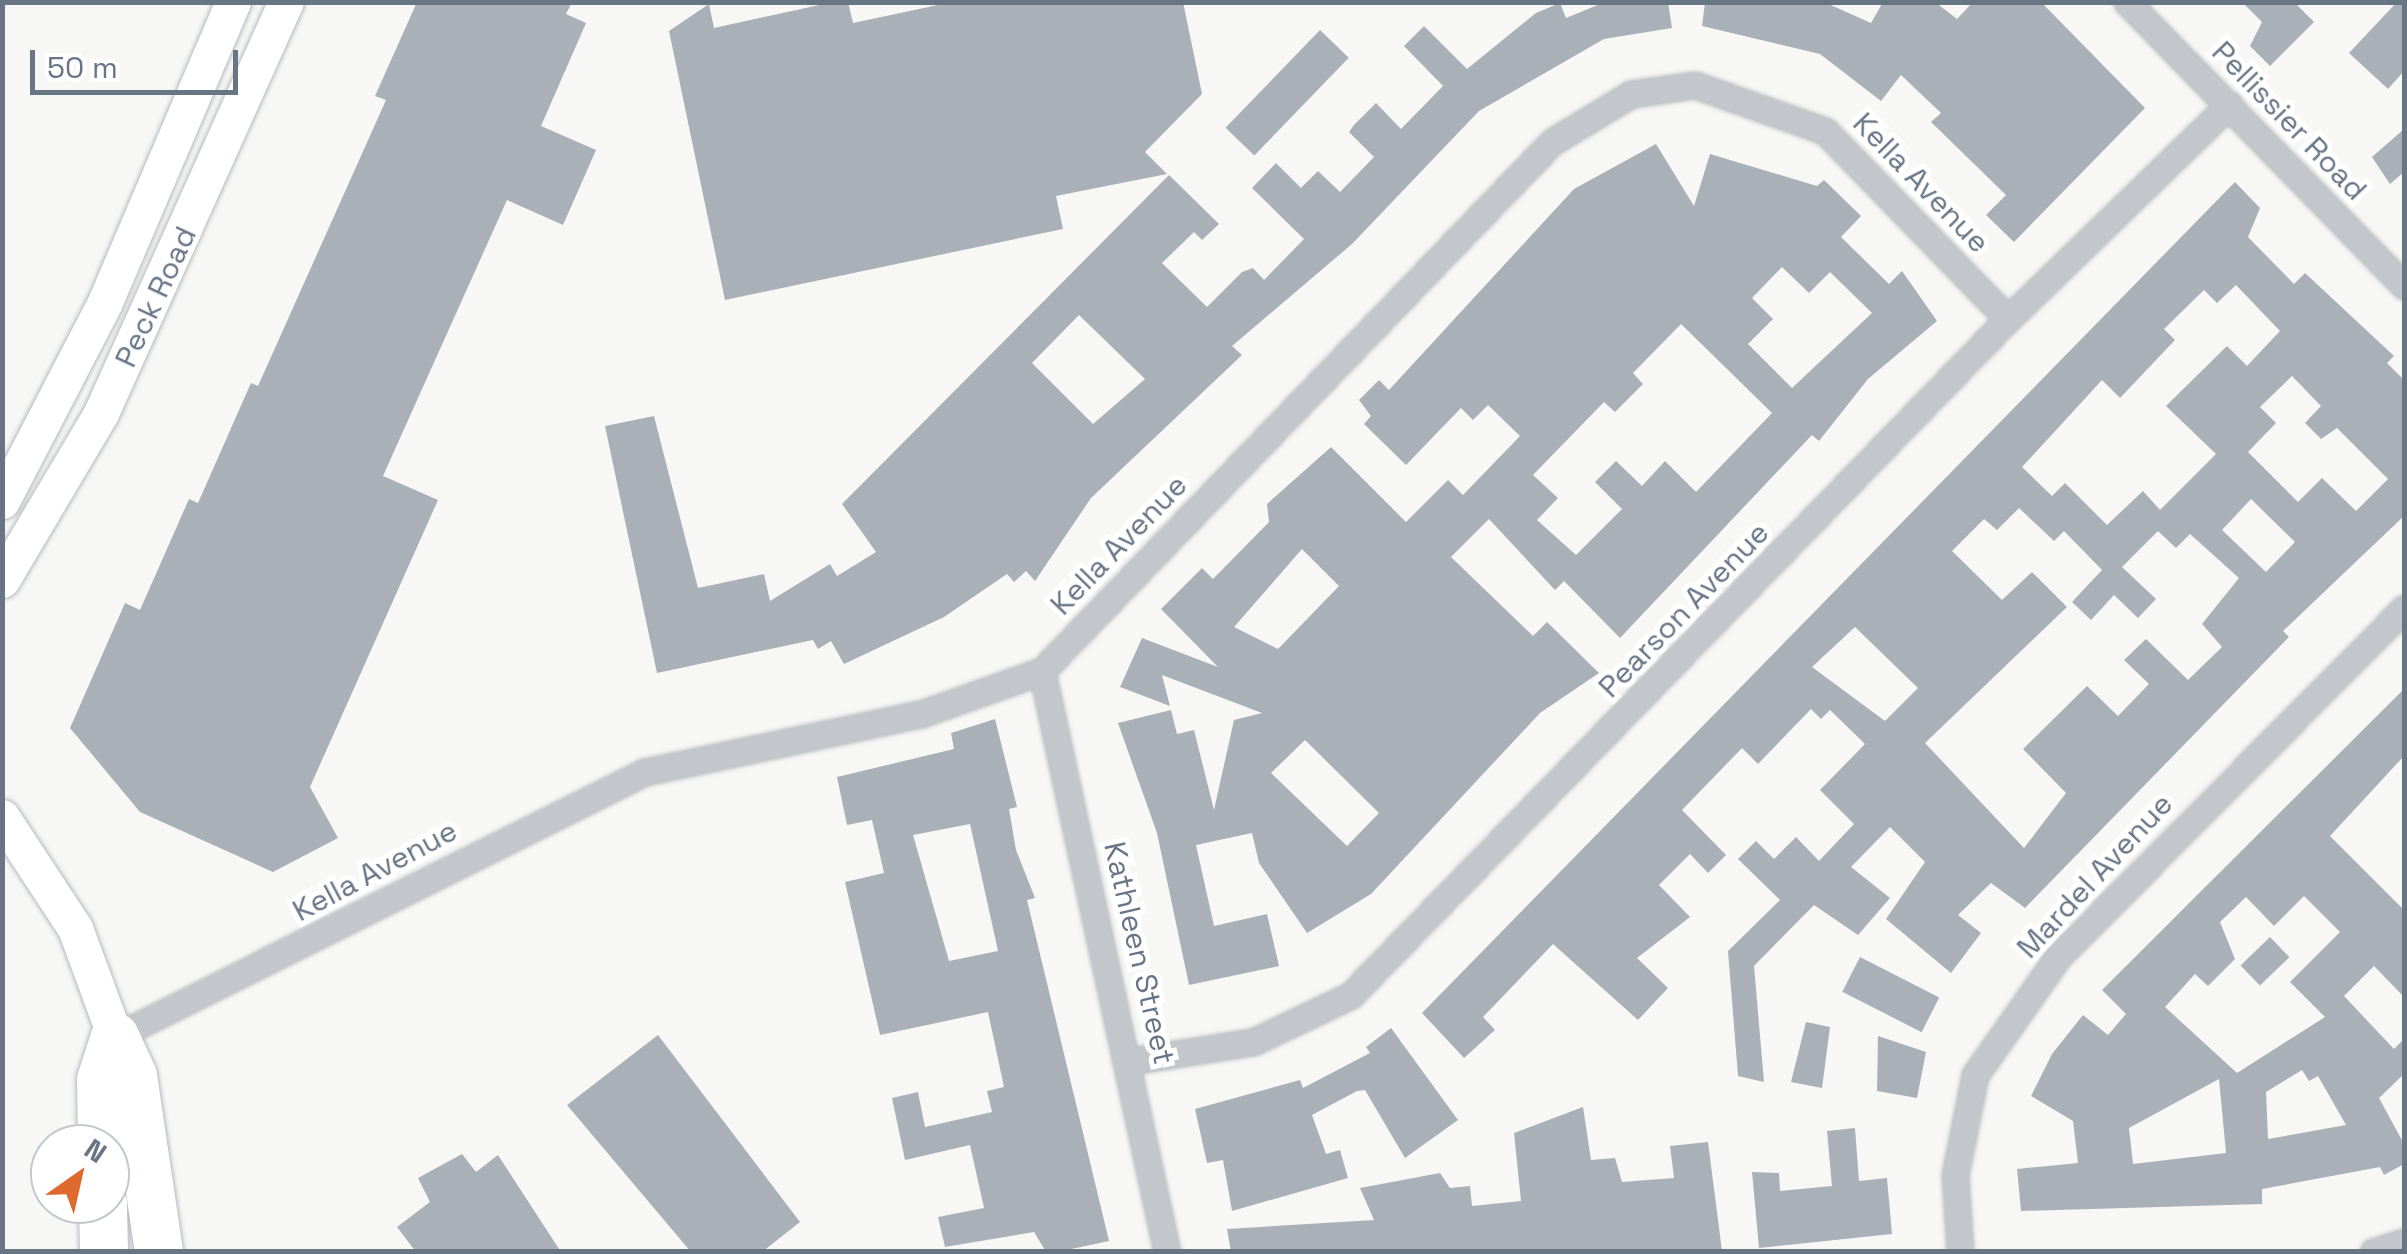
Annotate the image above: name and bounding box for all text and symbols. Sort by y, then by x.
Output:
scale bar [35,30,242,92]
street label: Pellissier Road [2204,34,2374,208]
text: 50 m [47,48,118,87]
street label: Kella Avenue [1845,105,1997,261]
street label: Peck Road [108,221,204,373]
street label: Kella Avenue [1043,467,1195,623]
street label: Pearson Avenue [1591,515,1777,705]
street label: Mardel Avenue [2010,786,2180,966]
street label: Kella Avenue [287,813,463,929]
street label: Kathleen Street [1096,838,1182,1068]
north arrow [30,1124,130,1224]
text: N [78,1131,113,1171]

